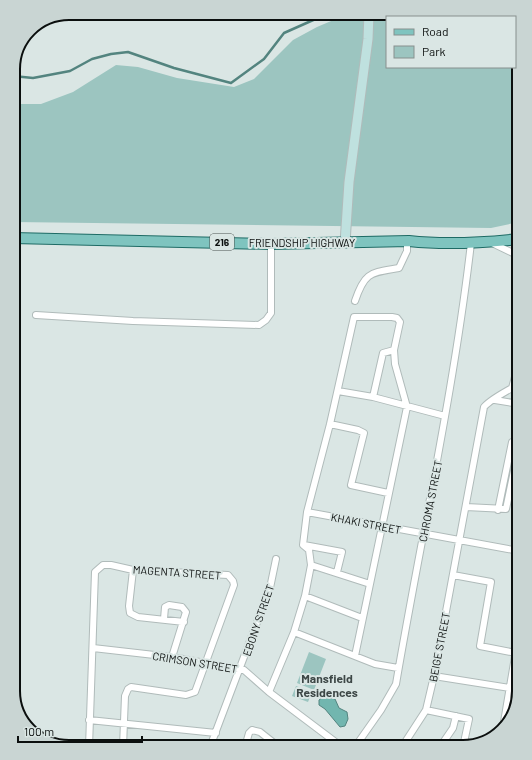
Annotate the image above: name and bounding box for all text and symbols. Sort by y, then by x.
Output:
legend [386,16,516,68]
text: Road [422,24,449,38]
text: Park [422,44,446,58]
road number: 216 [210,234,234,250]
street label: FRIENDSHIP HIGHWAY [249,236,355,249]
street label: CHROMA STREET [416,459,444,543]
street label: KHAKI STREET [330,510,402,536]
street label: MAGENTA STREET [132,562,222,582]
street label: EBONY STREET [240,582,276,658]
street label: BEIGE STREET [426,611,452,683]
street label: CRIMSON STREET [152,649,238,675]
district label: Mansfield Residences [296,671,358,699]
scale bar [18,718,142,744]
text: 100 m [24,724,54,738]

